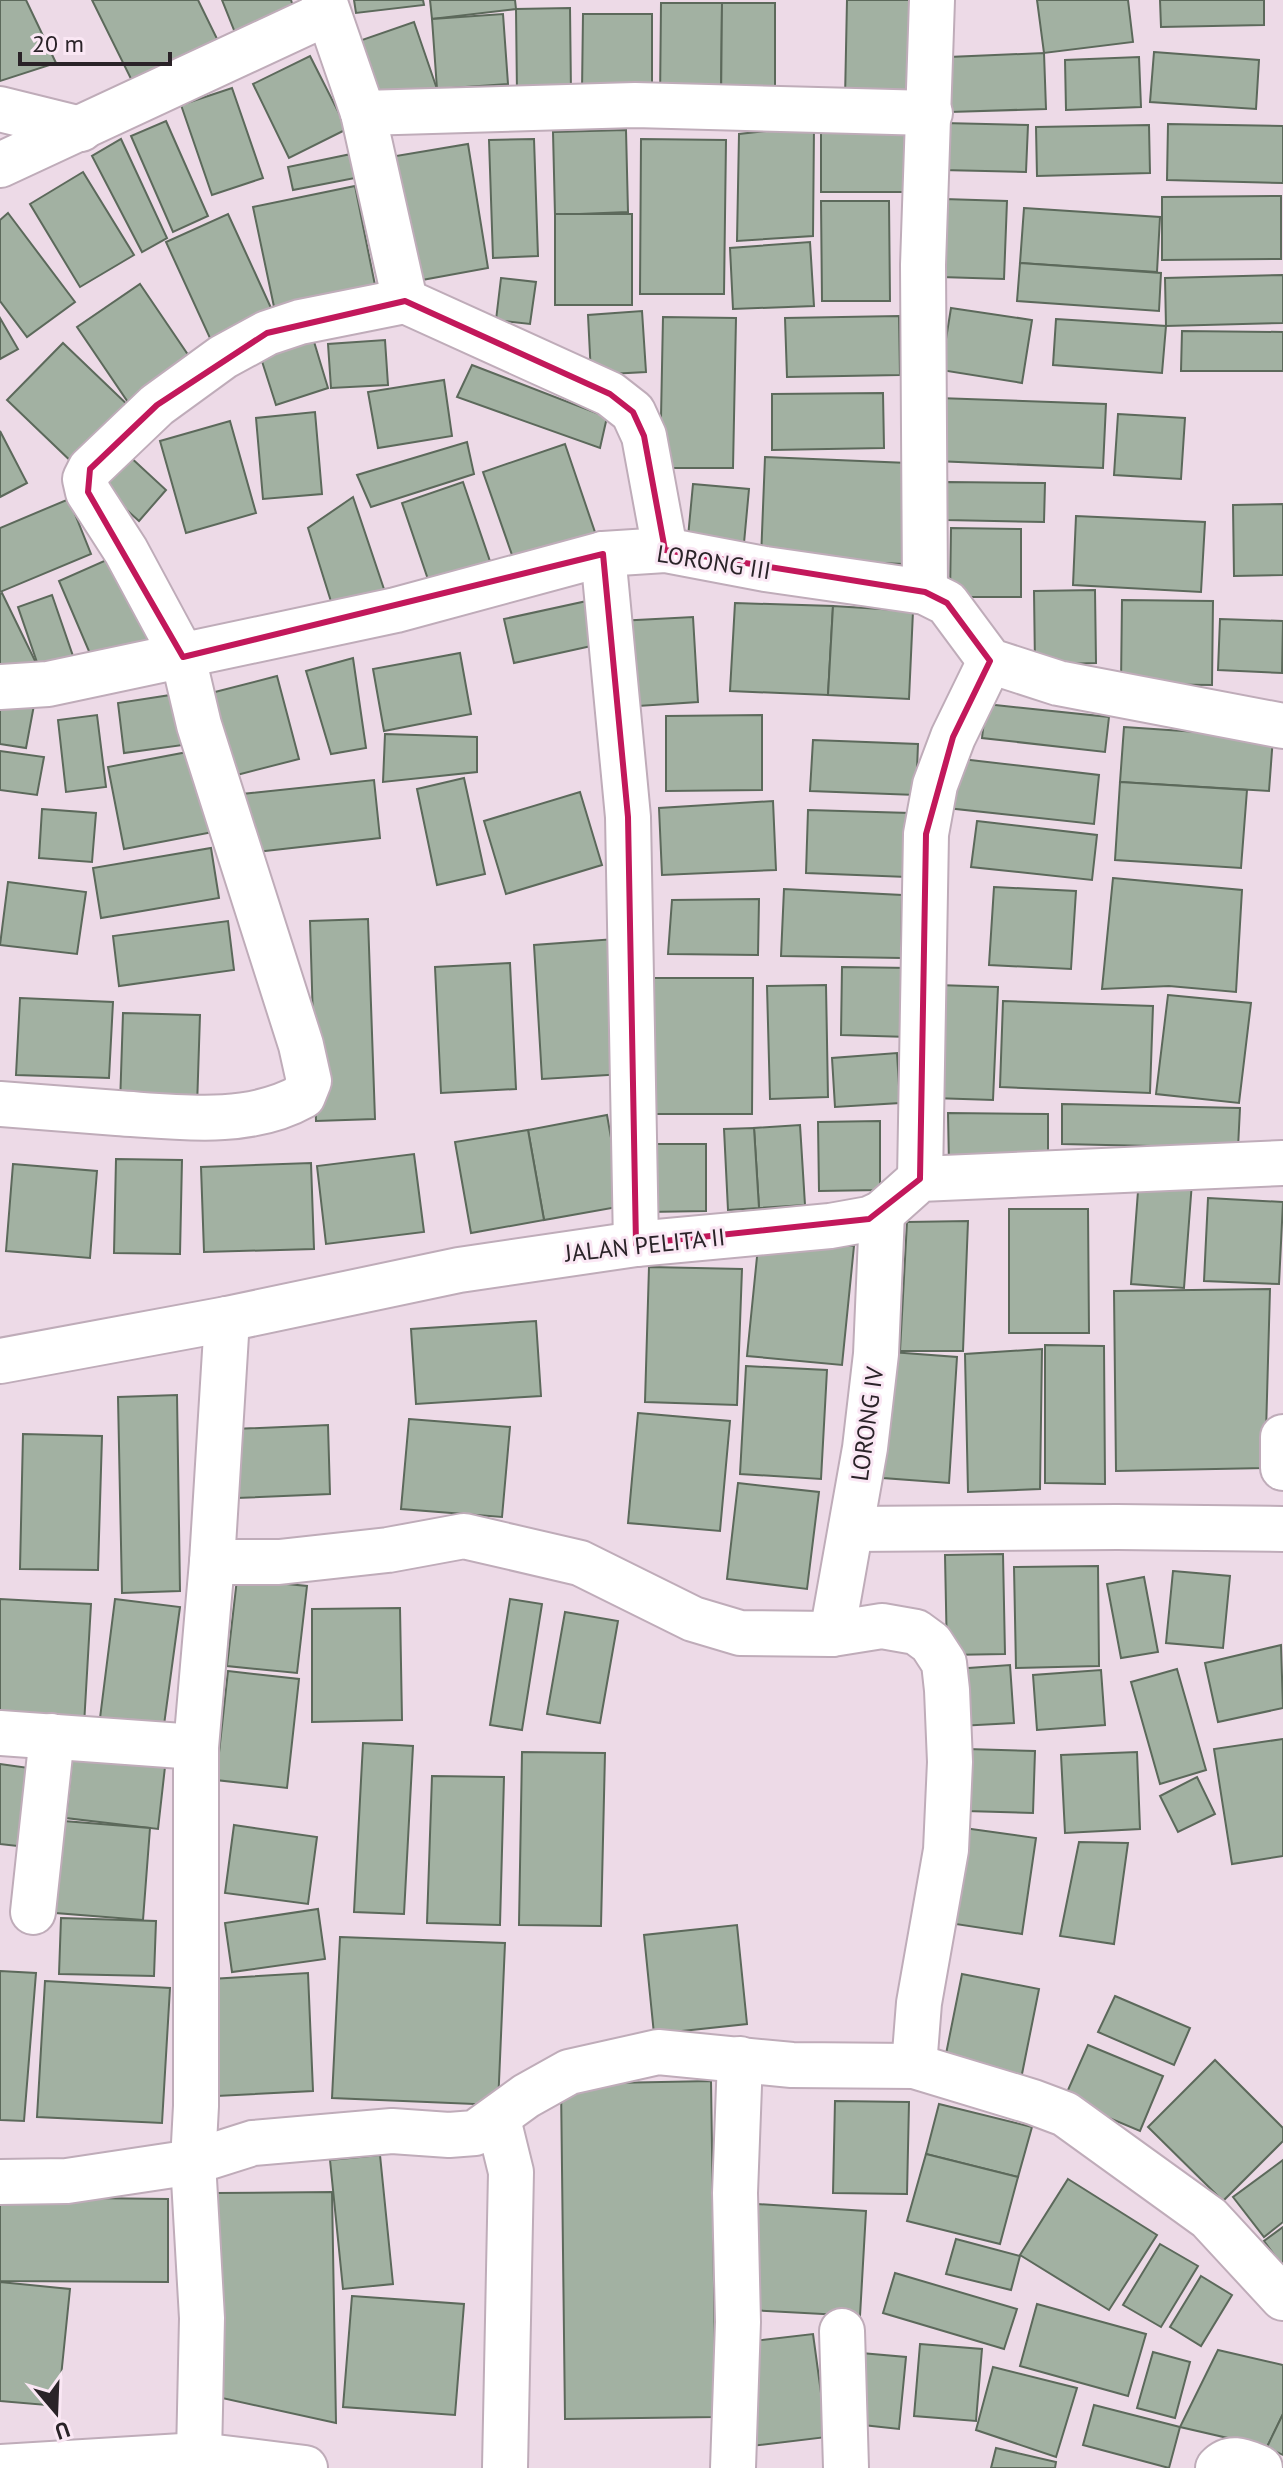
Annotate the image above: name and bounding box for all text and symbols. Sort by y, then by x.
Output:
scale bar [20,16,170,66]
text: 20 m [32,28,84,59]
street label: LORONG III [655,538,773,586]
street label: JALAN PELITA II [562,1221,727,1269]
street label: LORONG IV [844,1365,890,1483]
north arrow [16,2372,96,2452]
text: U [51,2415,74,2446]

